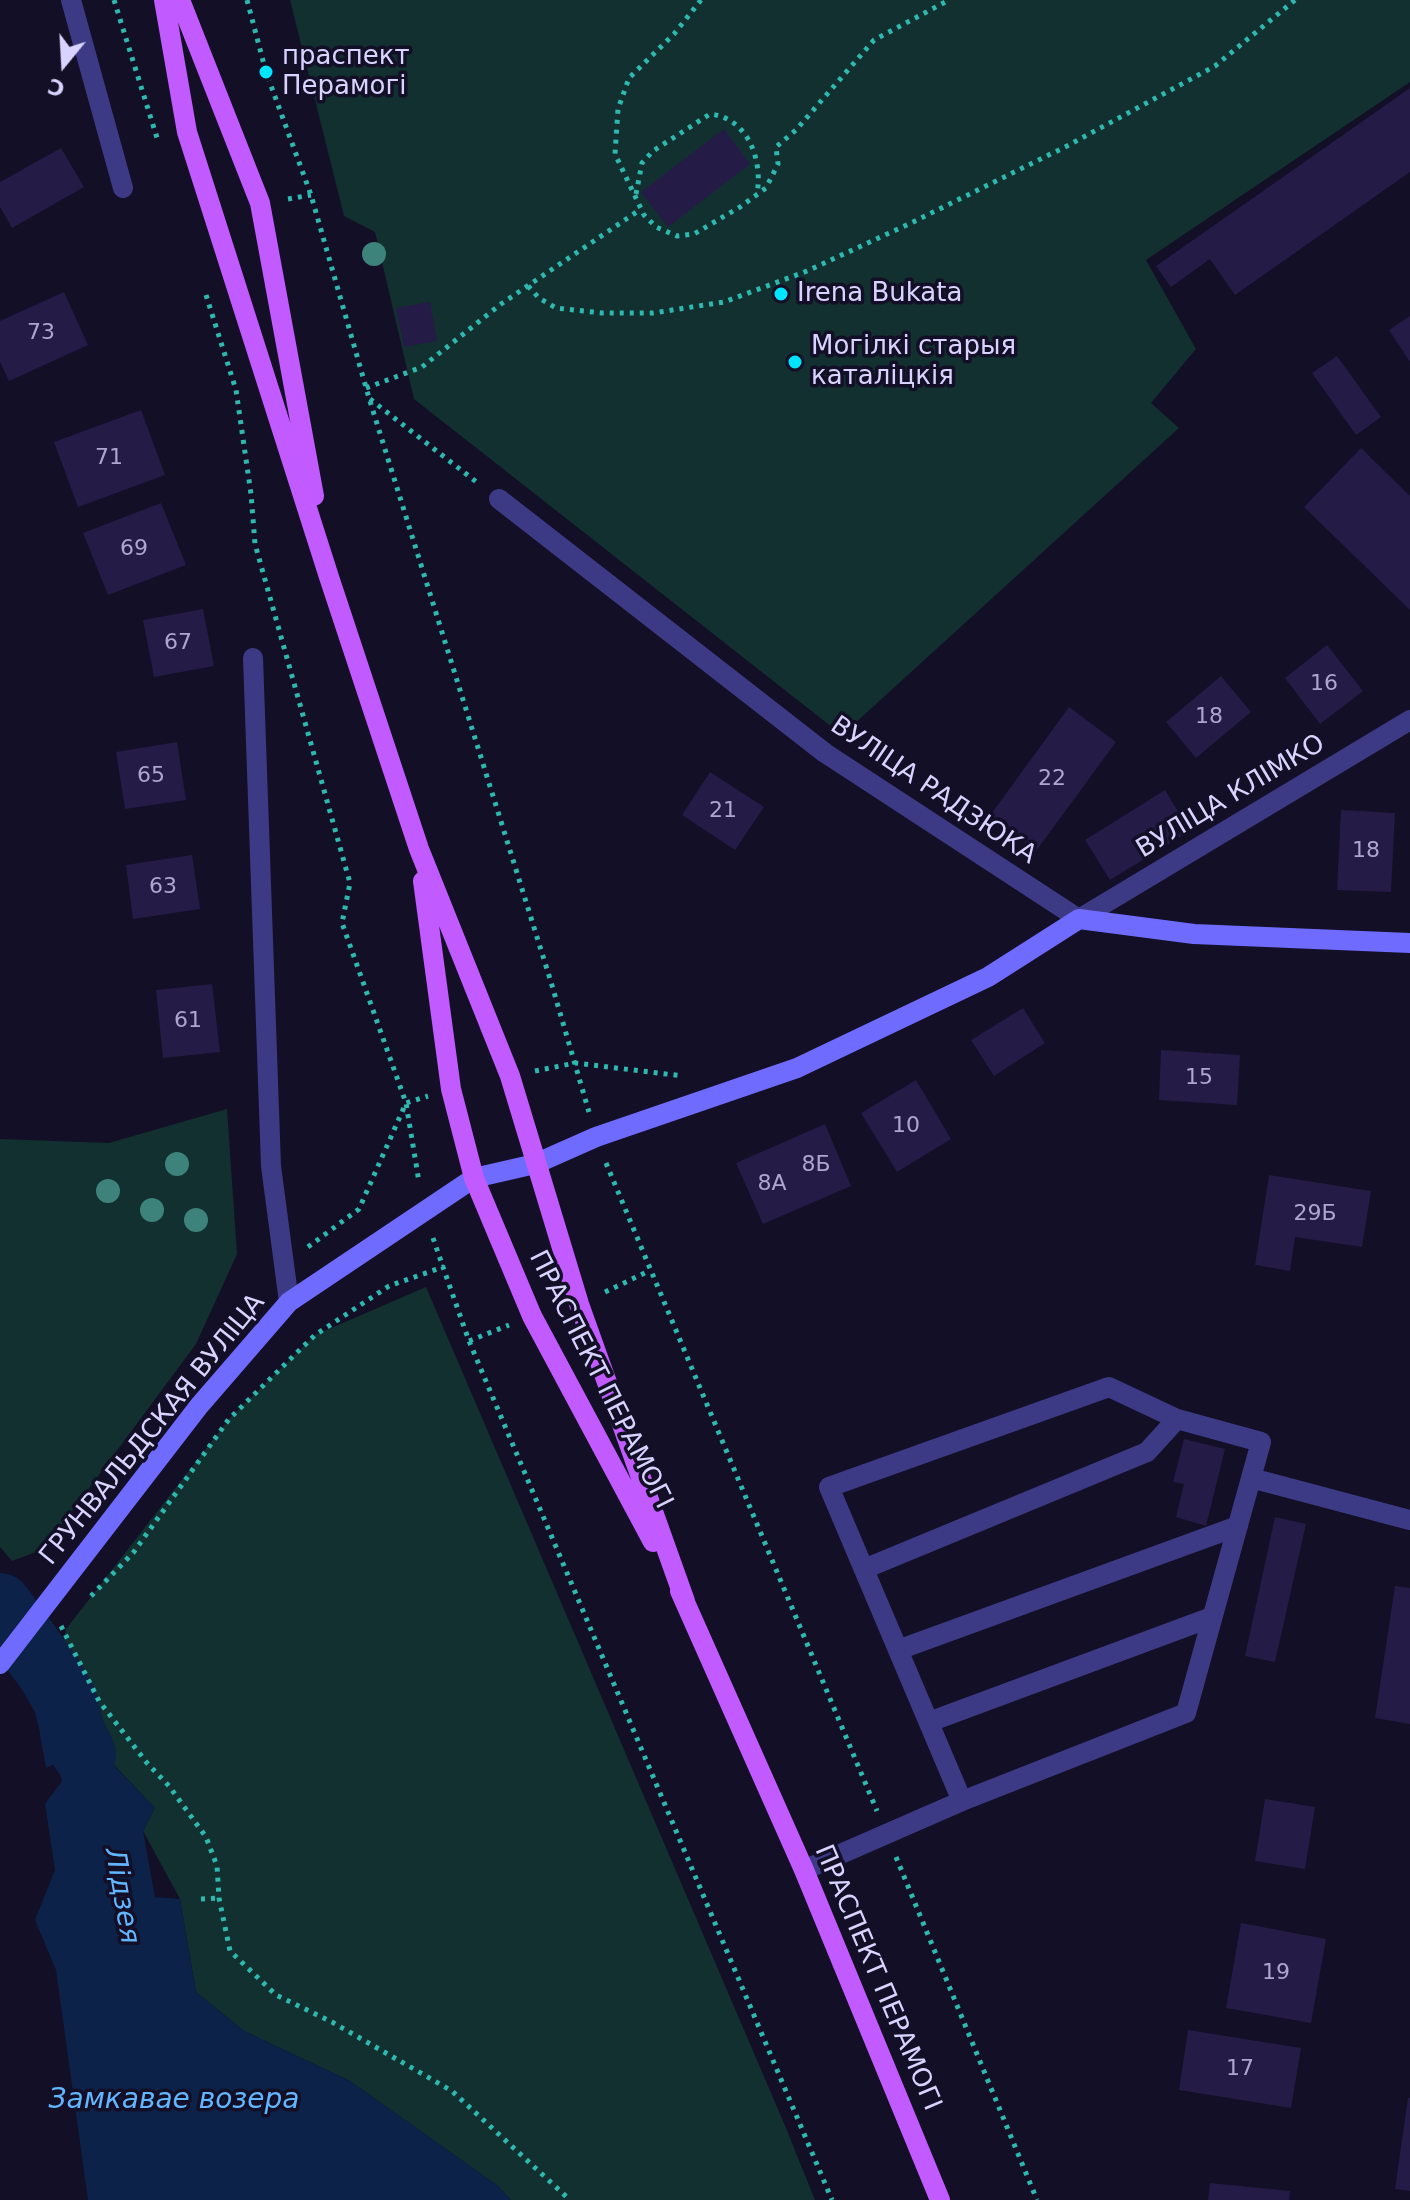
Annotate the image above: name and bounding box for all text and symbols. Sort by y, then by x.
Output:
north arrow [24,24,104,104]
place label: праспект Перамогі [282,41,410,102]
marker: праспект Перамогі [257,63,275,81]
text: С [45,73,68,102]
place label: Irena Bukata [797,278,962,310]
marker: Irena Bukata [772,285,790,303]
house number: 73 [27,320,55,346]
place label: Могілкі старыя каталіцкія [811,331,1016,392]
marker: Могілкі старыя каталіцкія [786,353,804,371]
house number: 71 [95,445,123,471]
house number: 69 [120,536,148,562]
house number: 67 [164,630,192,656]
house number: 16 [1310,671,1338,697]
house number: 18 [1195,704,1223,730]
street label: ВУЛІЦА РАДЗЮКА [824,710,1042,872]
street label: ВУЛІЦА КЛІМКО [1131,728,1331,866]
house number: 65 [137,763,165,789]
house number: 22 [1038,766,1066,792]
house number: 21 [709,798,737,824]
house number: 18 [1352,838,1380,864]
house number: 63 [149,874,177,900]
house number: 61 [174,1008,202,1034]
house number: 15 [1185,1065,1213,1091]
house number: 10 [892,1113,920,1139]
house number: 8Б [801,1152,831,1178]
house number: 8А [757,1171,787,1197]
house number: 29Б [1293,1201,1337,1227]
street label: ПРАСПЕКТ ПЕРАМОГІ [521,1246,679,1514]
street label: ГРУНВАЛЬДСКАЯ ВУЛІЦА [34,1288,272,1572]
street label: ПРАСПЕКТ ПЕРАМОГІ [807,1840,947,2116]
water label: Лідзея [96,1845,146,1947]
house number: 19 [1262,1960,1290,1986]
house number: 17 [1226,2056,1254,2082]
water label: Замкавае возера [49,2084,299,2118]

